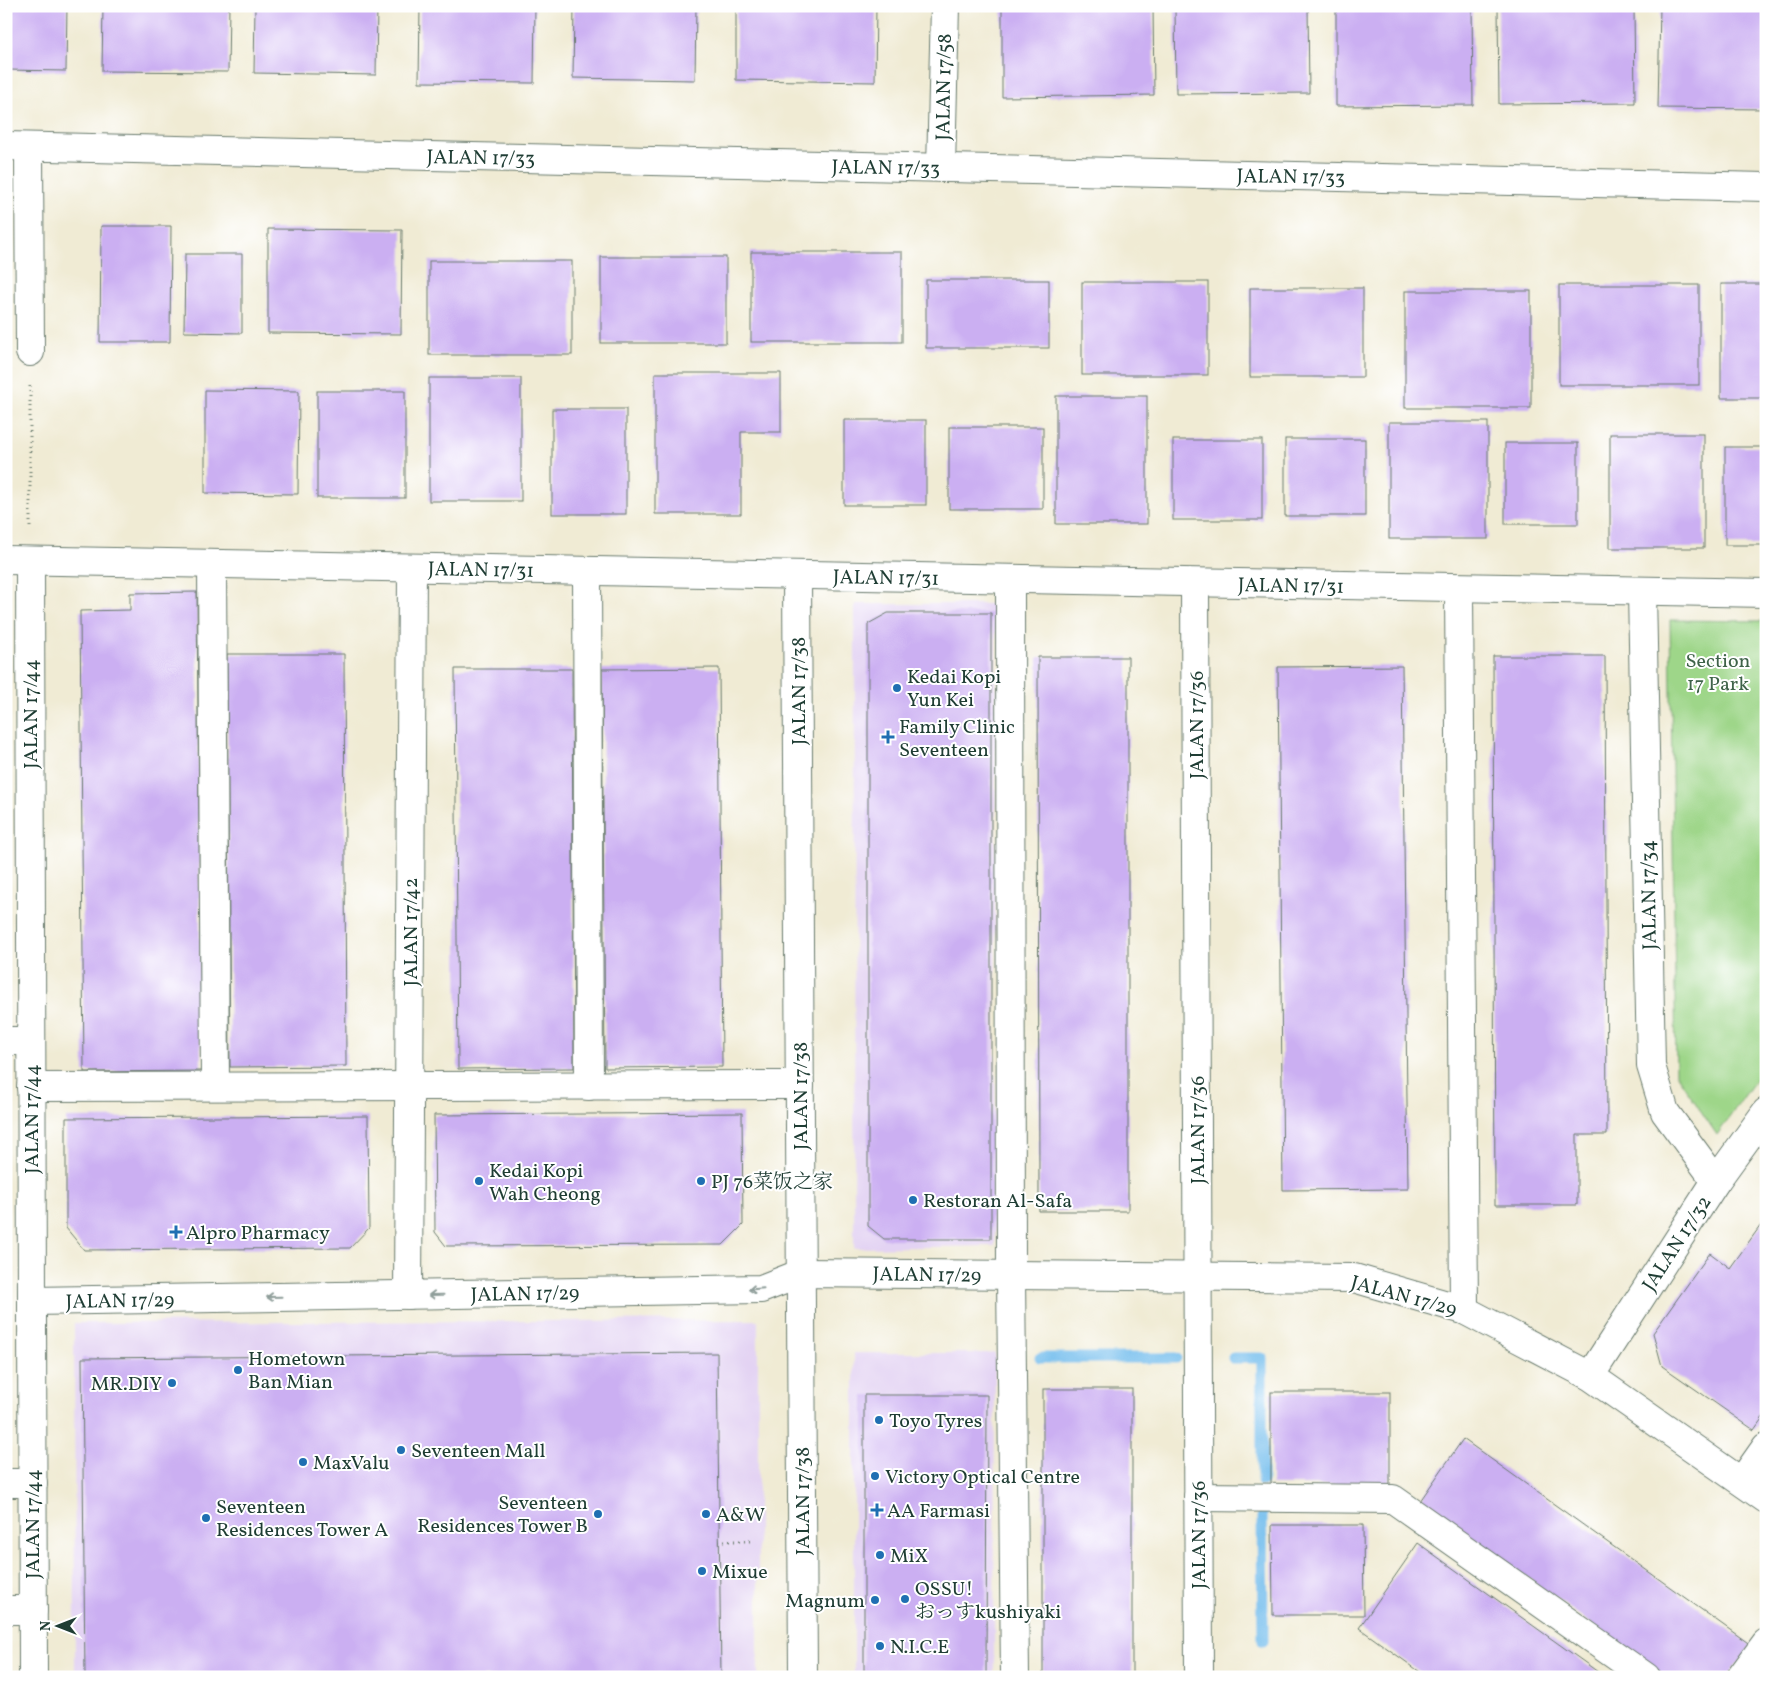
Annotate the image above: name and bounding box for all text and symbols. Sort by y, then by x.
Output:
street label: JALAN 17/58 [930,33,960,141]
street label: JALAN 17/33 [426,144,535,174]
street label: JALAN 17/33 [831,154,940,184]
street label: JALAN 17/33 [1236,163,1345,193]
street label: JALAN 17/31 [428,556,534,586]
street label: JALAN 17/31 [833,564,939,594]
street label: JALAN 17/31 [1238,572,1344,602]
street label: JALAN 17/38 [786,637,814,745]
park label: Section 17 Park [1685,648,1751,699]
street label: JALAN 17/44 [18,659,46,769]
place label: Kedai Kopi Yun Kei [907,664,1001,715]
street label: JALAN 17/36 [1184,671,1212,779]
marker: Kedai Kopi Yun Kei [891,682,903,694]
place label: Family Clinic Seventeen [899,714,1015,765]
marker: Family Clinic Seventeen [881,730,895,744]
street label: JALAN 17/34 [1635,840,1665,950]
street label: JALAN 17/42 [398,878,426,986]
street label: JALAN 17/38 [788,1042,816,1150]
street label: JALAN 17/44 [19,1064,47,1174]
street label: JALAN 17/36 [1185,1076,1213,1184]
place label: Kedai Kopi Wah Cheong [489,1158,601,1209]
place label: PJ 76菜饭之家 [711,1169,833,1197]
marker: Kedai Kopi Wah Cheong [473,1175,485,1187]
marker: PJ 76菜饭之家 [695,1175,707,1187]
place label: Restoran Al-Safa [923,1188,1072,1216]
street label: JALAN 17/32 [1636,1191,1719,1297]
marker: Restoran Al-Safa [907,1194,919,1206]
place label: Alpro Pharmacy [186,1220,330,1248]
marker: Alpro Pharmacy [170,1226,182,1238]
street label: JALAN 17/29 [872,1261,982,1291]
street label: JALAN 17/29 [1347,1269,1460,1325]
street label: JALAN 17/29 [470,1280,580,1310]
one-way arrow [748,1284,764,1294]
street label: JALAN 17/29 [65,1287,175,1317]
one-way arrow [428,1290,444,1300]
one-way arrow [266,1292,282,1302]
place label: Hometown Ban Mian [248,1346,346,1397]
marker: Hometown Ban Mian [232,1364,244,1376]
place label: MR.DIY [91,1371,162,1399]
marker: MR.DIY [166,1377,178,1389]
place label: Toyo Tyres [889,1408,982,1436]
marker: Toyo Tyres [873,1414,885,1426]
place label: Seventeen Mall [411,1438,545,1466]
marker: Seventeen Mall [395,1444,407,1456]
street label: JALAN 17/38 [790,1447,818,1555]
place label: MaxValu [313,1450,390,1478]
marker: MaxValu [297,1456,309,1468]
place label: Victory Optical Centre [885,1464,1080,1492]
street label: JALAN 17/44 [20,1469,48,1579]
marker: Victory Optical Centre [869,1470,881,1482]
street label: JALAN 17/36 [1186,1481,1214,1589]
place label: Seventeen Residences Tower B [417,1490,588,1541]
place label: Seventeen Residences Tower A [216,1494,388,1545]
place label: AA Farmasi [887,1498,990,1526]
place label: A&W [716,1502,765,1530]
marker: AA Farmasi [871,1504,883,1516]
marker: Seventeen Residences Tower B [592,1508,604,1520]
marker: A&W [700,1508,712,1520]
marker: Seventeen Residences Tower A [200,1512,212,1524]
place label: MiX [890,1543,928,1571]
marker: MiX [874,1549,886,1561]
place label: Mixue [712,1559,768,1587]
marker: Mixue [696,1565,708,1577]
place label: OSSU! おっすkushiyaki [915,1576,1061,1627]
place label: Magnum [785,1588,865,1616]
marker: OSSU! おっすkushiyaki [899,1593,911,1605]
marker: Magnum [869,1594,881,1606]
north arrow [32,1600,82,1650]
text: N [37,1621,56,1631]
place label: N.I.C.E [890,1634,949,1662]
marker: N.I.C.E [874,1640,886,1652]

